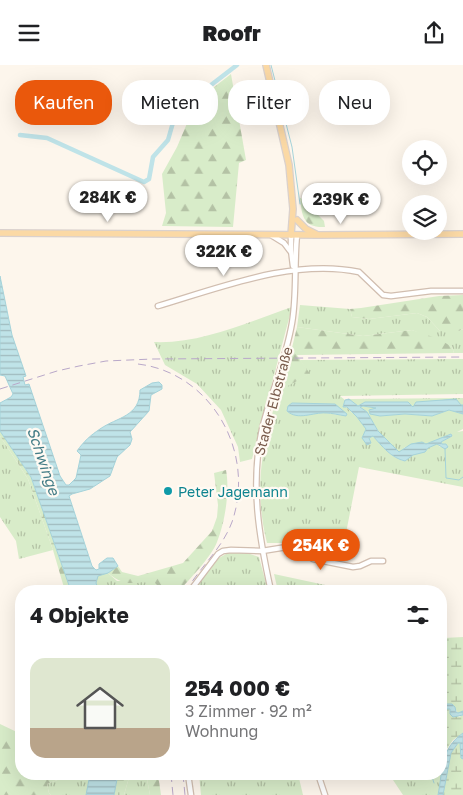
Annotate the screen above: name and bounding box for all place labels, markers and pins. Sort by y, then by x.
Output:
pin: 284K € [67,181,149,223]
pin: 239K € [300,183,382,225]
pin: 322K € [183,235,265,277]
place label: Peter Jagemann [178,483,288,500]
marker: Peter Jagemann [162,485,174,497]
pin: 254K € [280,529,362,571]

